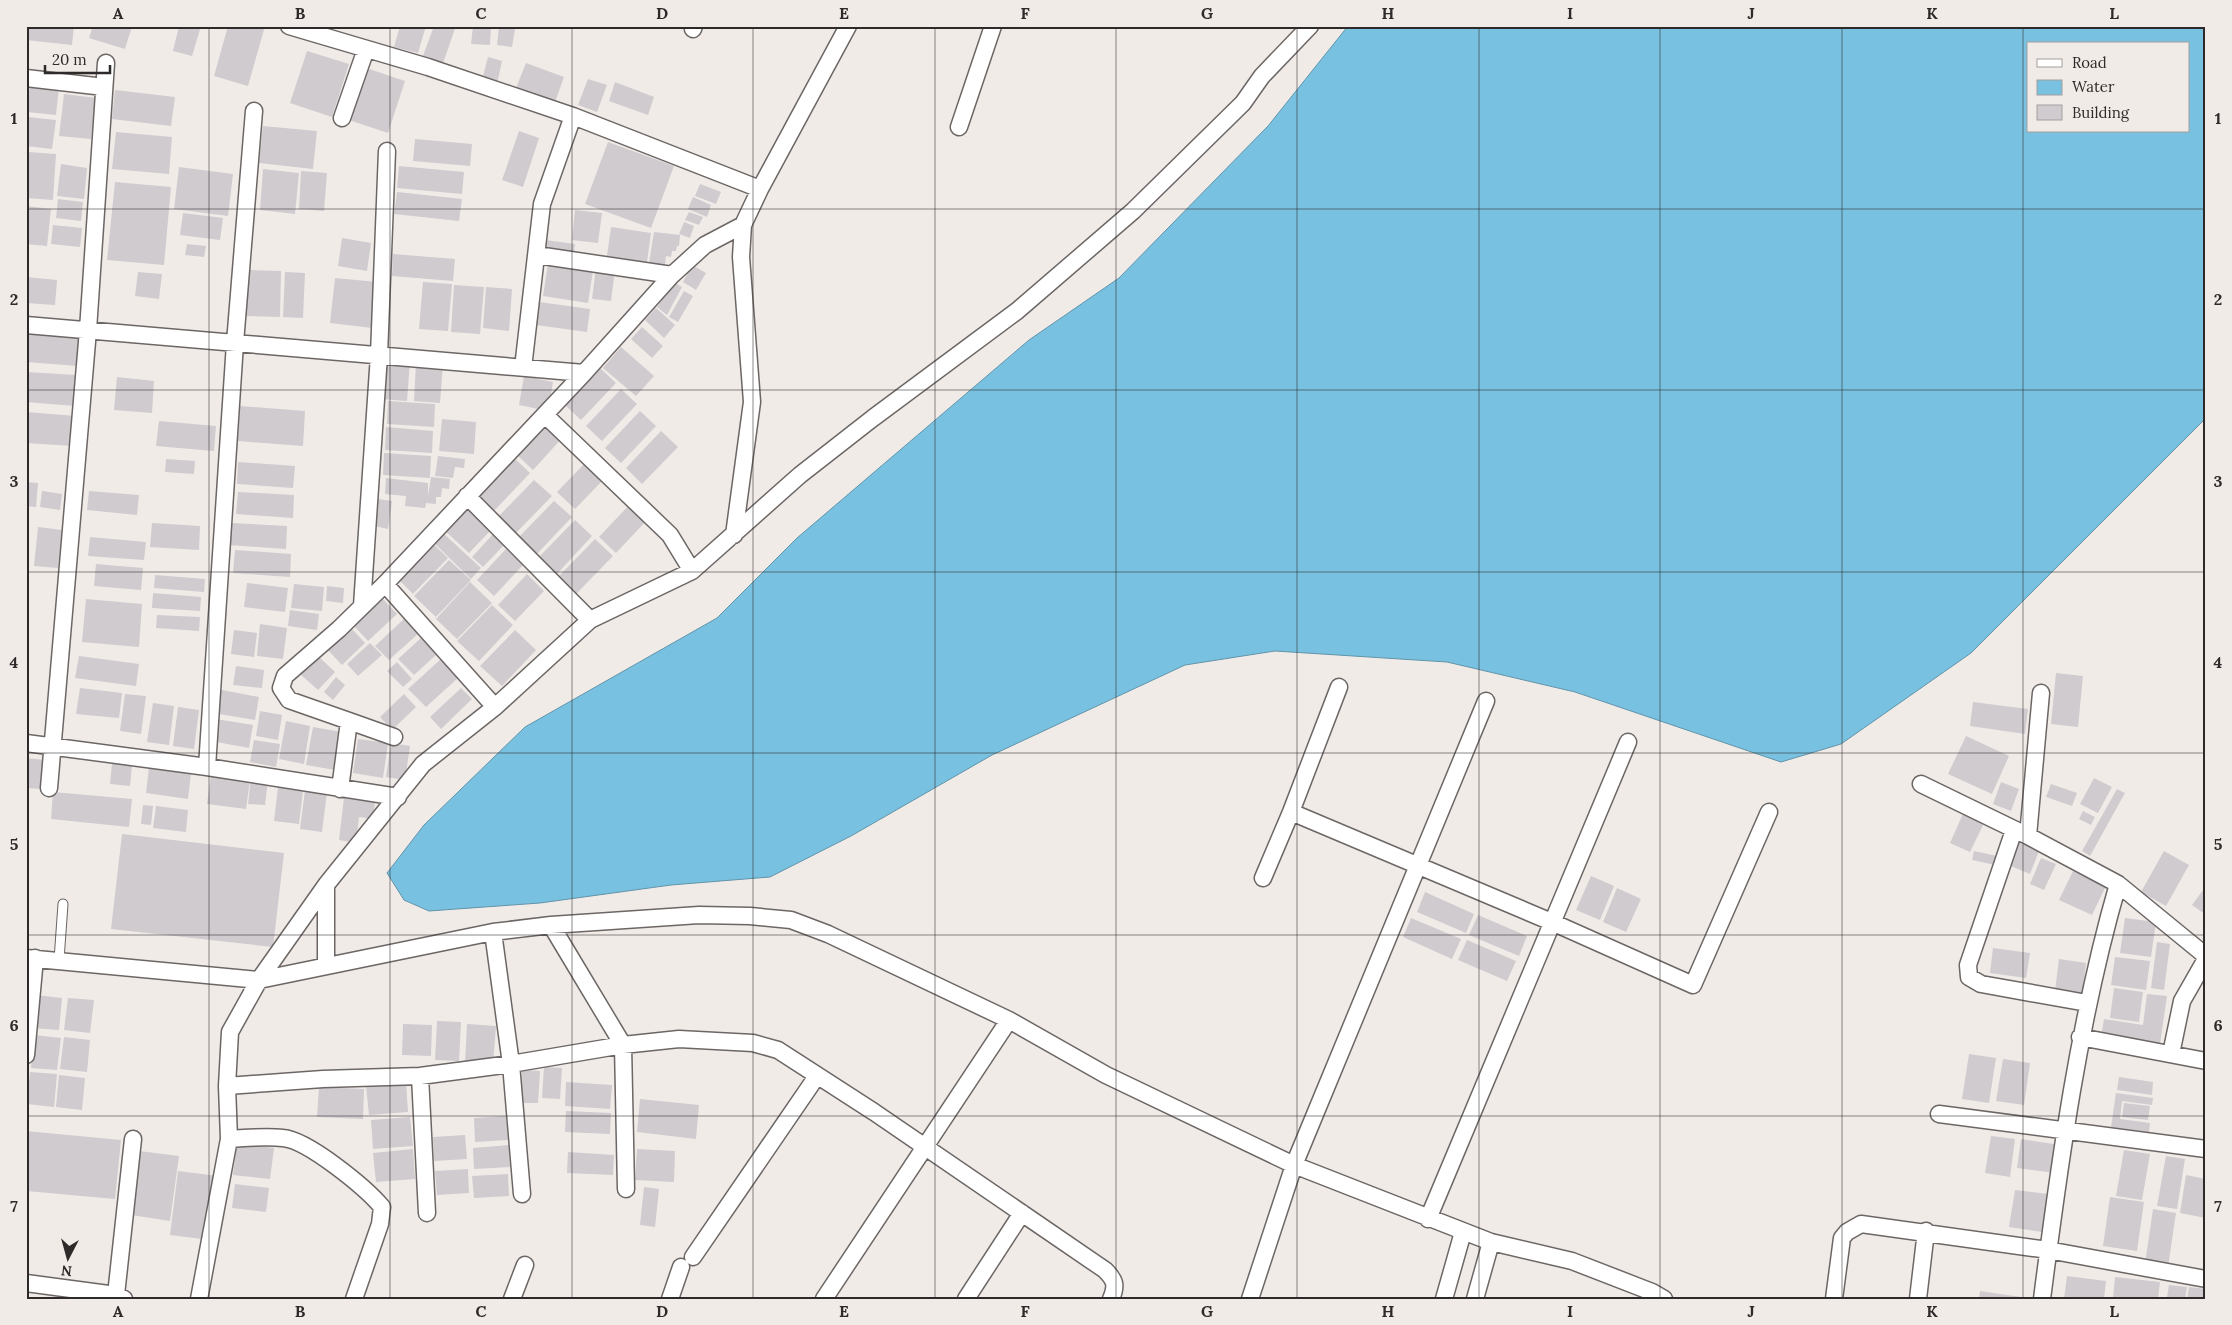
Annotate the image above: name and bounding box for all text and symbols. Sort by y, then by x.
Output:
text: A [113,3,124,23]
text: B [295,3,306,23]
text: C [475,3,487,23]
text: D [656,3,668,23]
text: E [839,3,849,23]
text: F [1020,3,1030,23]
text: G [1201,3,1213,23]
text: H [1382,3,1395,23]
text: I [1567,3,1573,23]
text: J [1747,3,1755,23]
text: K [1926,3,1938,23]
text: L [2109,3,2119,23]
scale bar [45,42,110,74]
legend [2027,42,2190,132]
text: 20 m [52,50,87,69]
text: Road [2072,53,2107,72]
text: Water [2072,77,2115,96]
text: Building [2072,103,2130,122]
text: 1 [11,108,17,128]
text: 1 [2215,108,2221,128]
text: 2 [10,289,18,309]
text: 2 [2214,289,2222,309]
text: 3 [10,471,19,491]
text: 3 [2214,471,2223,491]
text: 4 [10,652,19,672]
text: 4 [2214,652,2223,672]
text: 5 [10,834,19,854]
text: 5 [2214,834,2223,854]
text: 6 [9,1015,19,1035]
text: 6 [2213,1015,2223,1035]
text: 7 [10,1196,18,1216]
text: 7 [2214,1196,2222,1216]
north arrow [42,1232,92,1282]
text: N [60,1261,73,1280]
text: A [113,1301,124,1321]
text: B [295,1301,306,1321]
text: C [475,1301,487,1321]
text: D [656,1301,668,1321]
text: E [839,1301,849,1321]
text: F [1020,1301,1030,1321]
text: G [1201,1301,1213,1321]
text: H [1382,1301,1395,1321]
text: I [1567,1301,1573,1321]
text: J [1747,1301,1755,1321]
text: K [1926,1301,1938,1321]
text: L [2109,1301,2119,1321]

